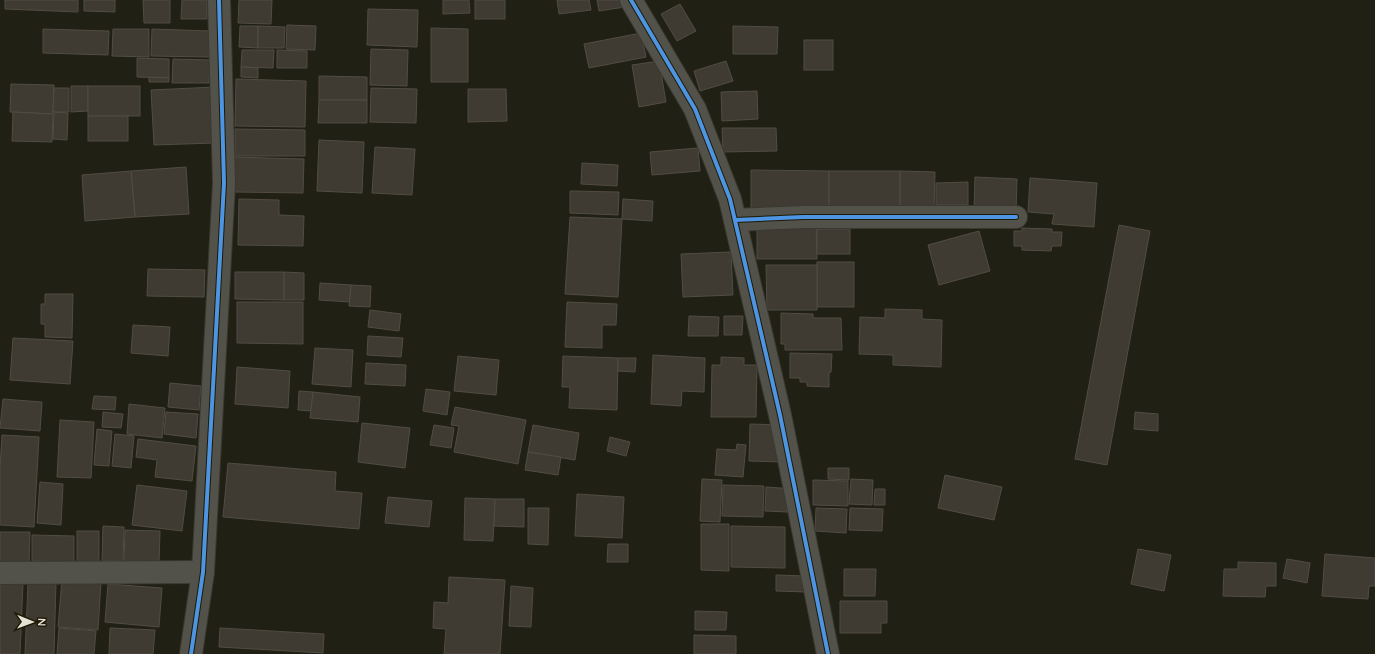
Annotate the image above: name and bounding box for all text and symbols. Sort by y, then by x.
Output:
north arrow [12,602,52,642]
text: N [35,618,49,626]

